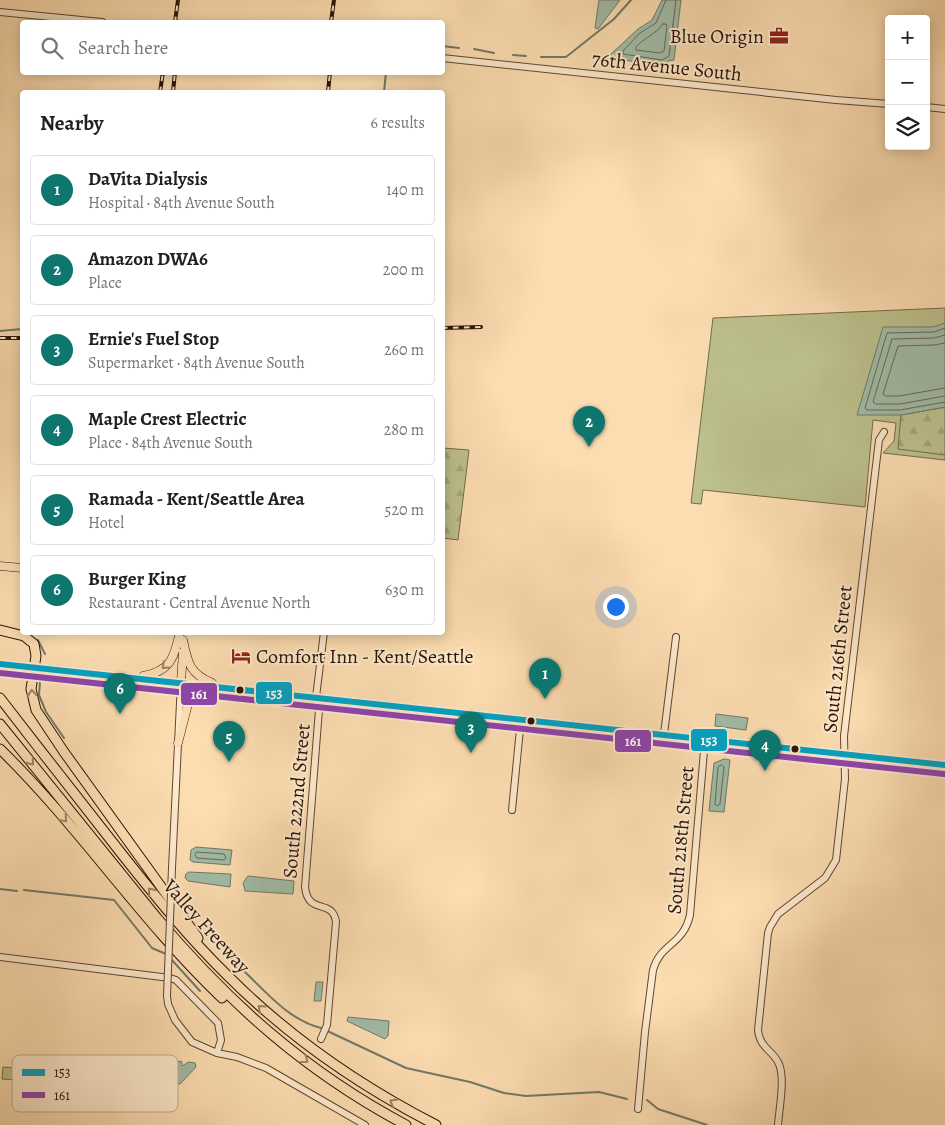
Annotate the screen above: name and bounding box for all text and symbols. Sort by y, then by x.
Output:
map controls [885,15,930,150]
button: + [885,15,930,60]
search box [20,20,445,75]
place label: Blue Origin [670,23,764,50]
office icon: Blue Origin [768,25,790,47]
icon: search [38,34,66,62]
text: Search here [78,35,168,61]
street label: 76th Avenue South [591,45,744,88]
button: − [885,60,930,105]
button: layers [885,105,930,150]
text: Nearby [40,109,103,137]
text: 6 results [371,112,425,134]
text: DaVita Dialysis [88,166,208,192]
text: 1 [54,179,60,201]
text: 140 m [386,179,424,201]
text: Hospital · 84th Avenue South [88,192,275,214]
text: Amazon DWA6 [88,246,208,272]
text: 2 [53,259,61,281]
text: 200 m [383,259,424,281]
text: Place [88,272,122,294]
text: Ernie's Fuel Stop [88,326,219,352]
text: 3 [54,339,60,361]
text: 260 m [384,339,424,361]
text: Supermarket · 84th Avenue South [88,352,305,374]
text: Maple Crest Electric [88,406,247,432]
pin: 2 [573,406,605,447]
text: 4 [53,419,61,441]
text: 280 m [384,419,424,441]
text: Place · 84th Avenue South [88,432,253,454]
text: Ramada - Kent/Seattle Area [88,486,305,512]
text: 5 [54,499,60,521]
text: 520 m [385,499,424,521]
text: Hotel [88,512,124,534]
text: Burger King [88,566,186,592]
text: 6 [53,579,61,601]
text: 630 m [385,579,424,601]
street label: South 216th Street [816,584,859,734]
text: Restaurant · Central Avenue North [88,592,311,614]
your location [603,594,629,620]
place label: Comfort Inn - Kent/Seattle [256,643,473,670]
hotel icon: Comfort Inn - Kent/Seattle [230,645,252,667]
pin: 1 [529,658,561,699]
one-way arrow [162,660,171,669]
pin: 6 [104,673,136,714]
line badge: 153 [255,681,293,705]
line badge: 161 [180,682,218,706]
text: 153 [265,684,283,703]
text: 161 [191,685,207,704]
unlabelled marker [235,685,245,695]
one-way arrow [27,689,38,697]
pin: 3 [455,712,487,753]
unlabelled marker [526,716,536,726]
pin: 5 [213,721,245,762]
street label: South 222nd Street [276,722,317,880]
line badge: 153 [690,728,728,752]
line badge: 161 [614,729,652,753]
pin: 4 [749,730,781,771]
text: 153 [700,731,718,750]
text: 161 [625,732,641,751]
unlabelled marker [790,744,800,754]
one-way arrow [25,757,34,766]
street label: South 218th Street [661,764,700,915]
one-way arrow [59,813,67,822]
street label: Valley Freeway [156,873,257,980]
one-way arrow [148,887,157,896]
one-way arrow [258,1004,267,1013]
one-way arrow [299,1054,309,1063]
legend [12,1055,178,1112]
text: 153 [54,1063,71,1082]
text: 161 [54,1086,70,1105]
one-way arrow [390,1099,399,1109]

